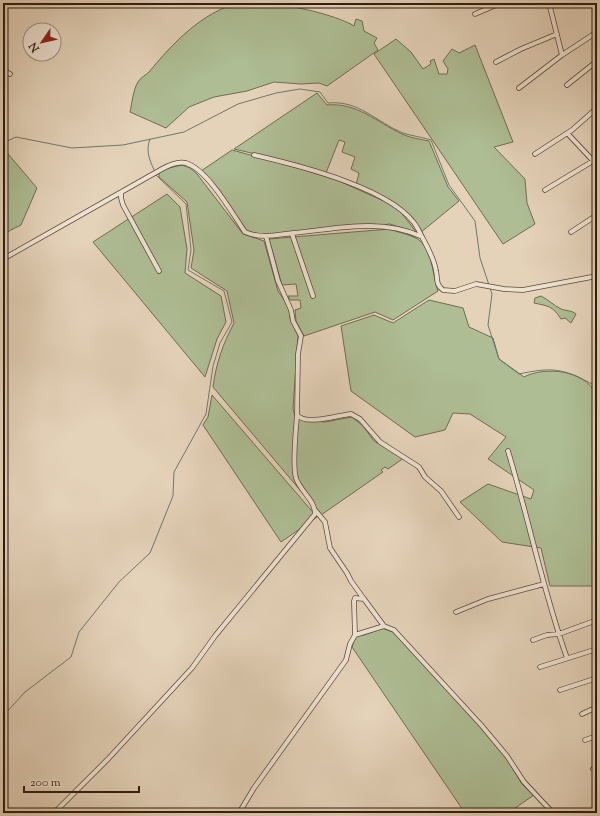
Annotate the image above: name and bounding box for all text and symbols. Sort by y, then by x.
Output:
north arrow [22,22,62,62]
text: N [25,39,44,56]
scale bar [24,768,139,794]
text: 200 m [30,774,61,792]

